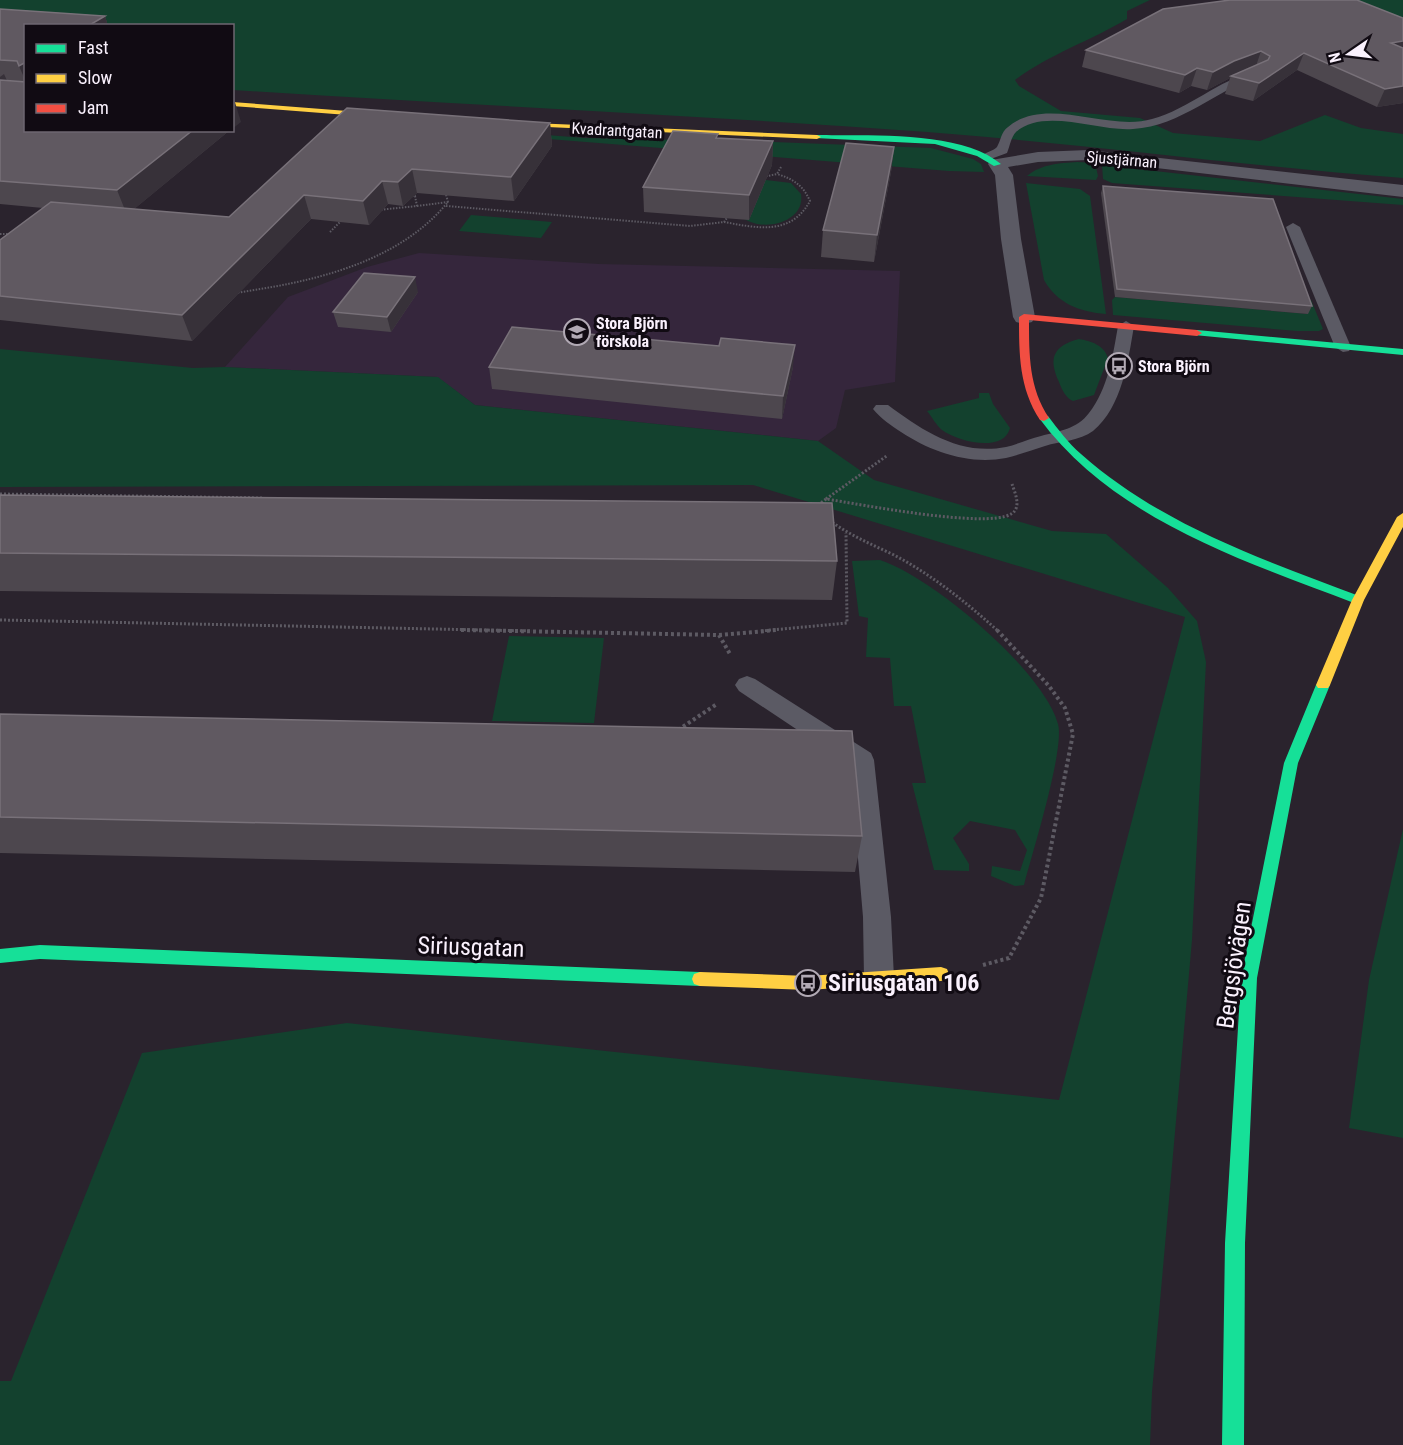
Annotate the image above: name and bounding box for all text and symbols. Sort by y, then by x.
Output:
legend [24,24,234,132]
north arrow [1319,24,1379,84]
text: Fast [78,37,109,58]
text: N [1325,50,1345,65]
text: Slow [78,67,113,88]
text: Jam [78,97,109,118]
street label: Kvadrantgatan [571,119,663,142]
street label: Sjustjärnan [1086,147,1158,172]
place label: Stora Björn förskola [596,314,668,351]
school or university icon: Stora Björn förskola [562,317,592,347]
bus stop icon: Stora Björn [1104,351,1134,381]
place label: Stora Björn [1138,357,1210,376]
street label: Bergsjövägen [1211,900,1257,1030]
street label: Siriusgatan [417,931,525,963]
bus stop icon: Siriusgatan 106 [793,968,823,998]
place label: Siriusgatan 106 [828,969,979,997]

